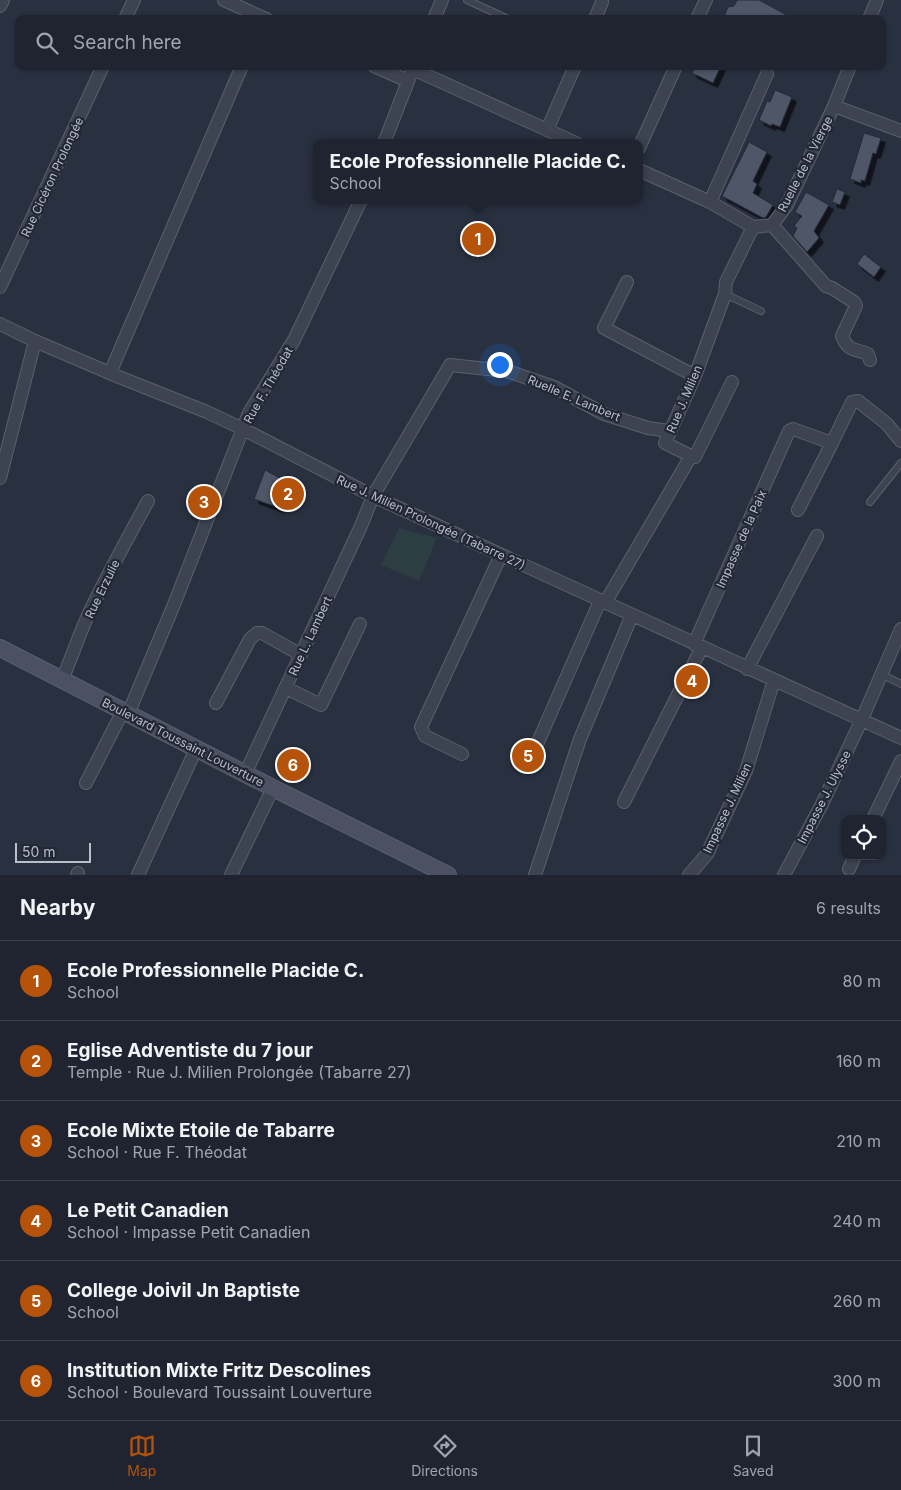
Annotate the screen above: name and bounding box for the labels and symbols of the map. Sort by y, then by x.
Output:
street label: Ruelle de la Vierge [774,114,836,214]
street label: Rue Cicéron Prolongée [18,115,86,239]
pin: 1 [462,220,494,258]
street label: Rue F. Théodat [240,344,296,426]
your location [487,352,513,378]
street label: Rue J. Milien [663,363,705,435]
street label: Ruelle E. Lambert [525,372,623,424]
street label: Rue J. Milien Prolongée (Tabarre 27) [334,472,528,572]
pin: 2 [272,475,304,513]
pin: 3 [188,483,220,521]
street label: Impasse de la Paix [713,487,770,590]
street label: Rue Erzulie [81,557,123,621]
street label: Rue L. Lambert [285,594,335,678]
pin: 4 [676,662,708,700]
street label: Boulevard Toussaint Louverture [100,695,266,789]
pin: 5 [512,737,544,775]
pin: 6 [277,746,309,784]
street label: Impasse J. Ulysse [794,748,854,846]
street label: Impasse J. Milien [700,760,754,856]
scale bar [15,840,91,863]

